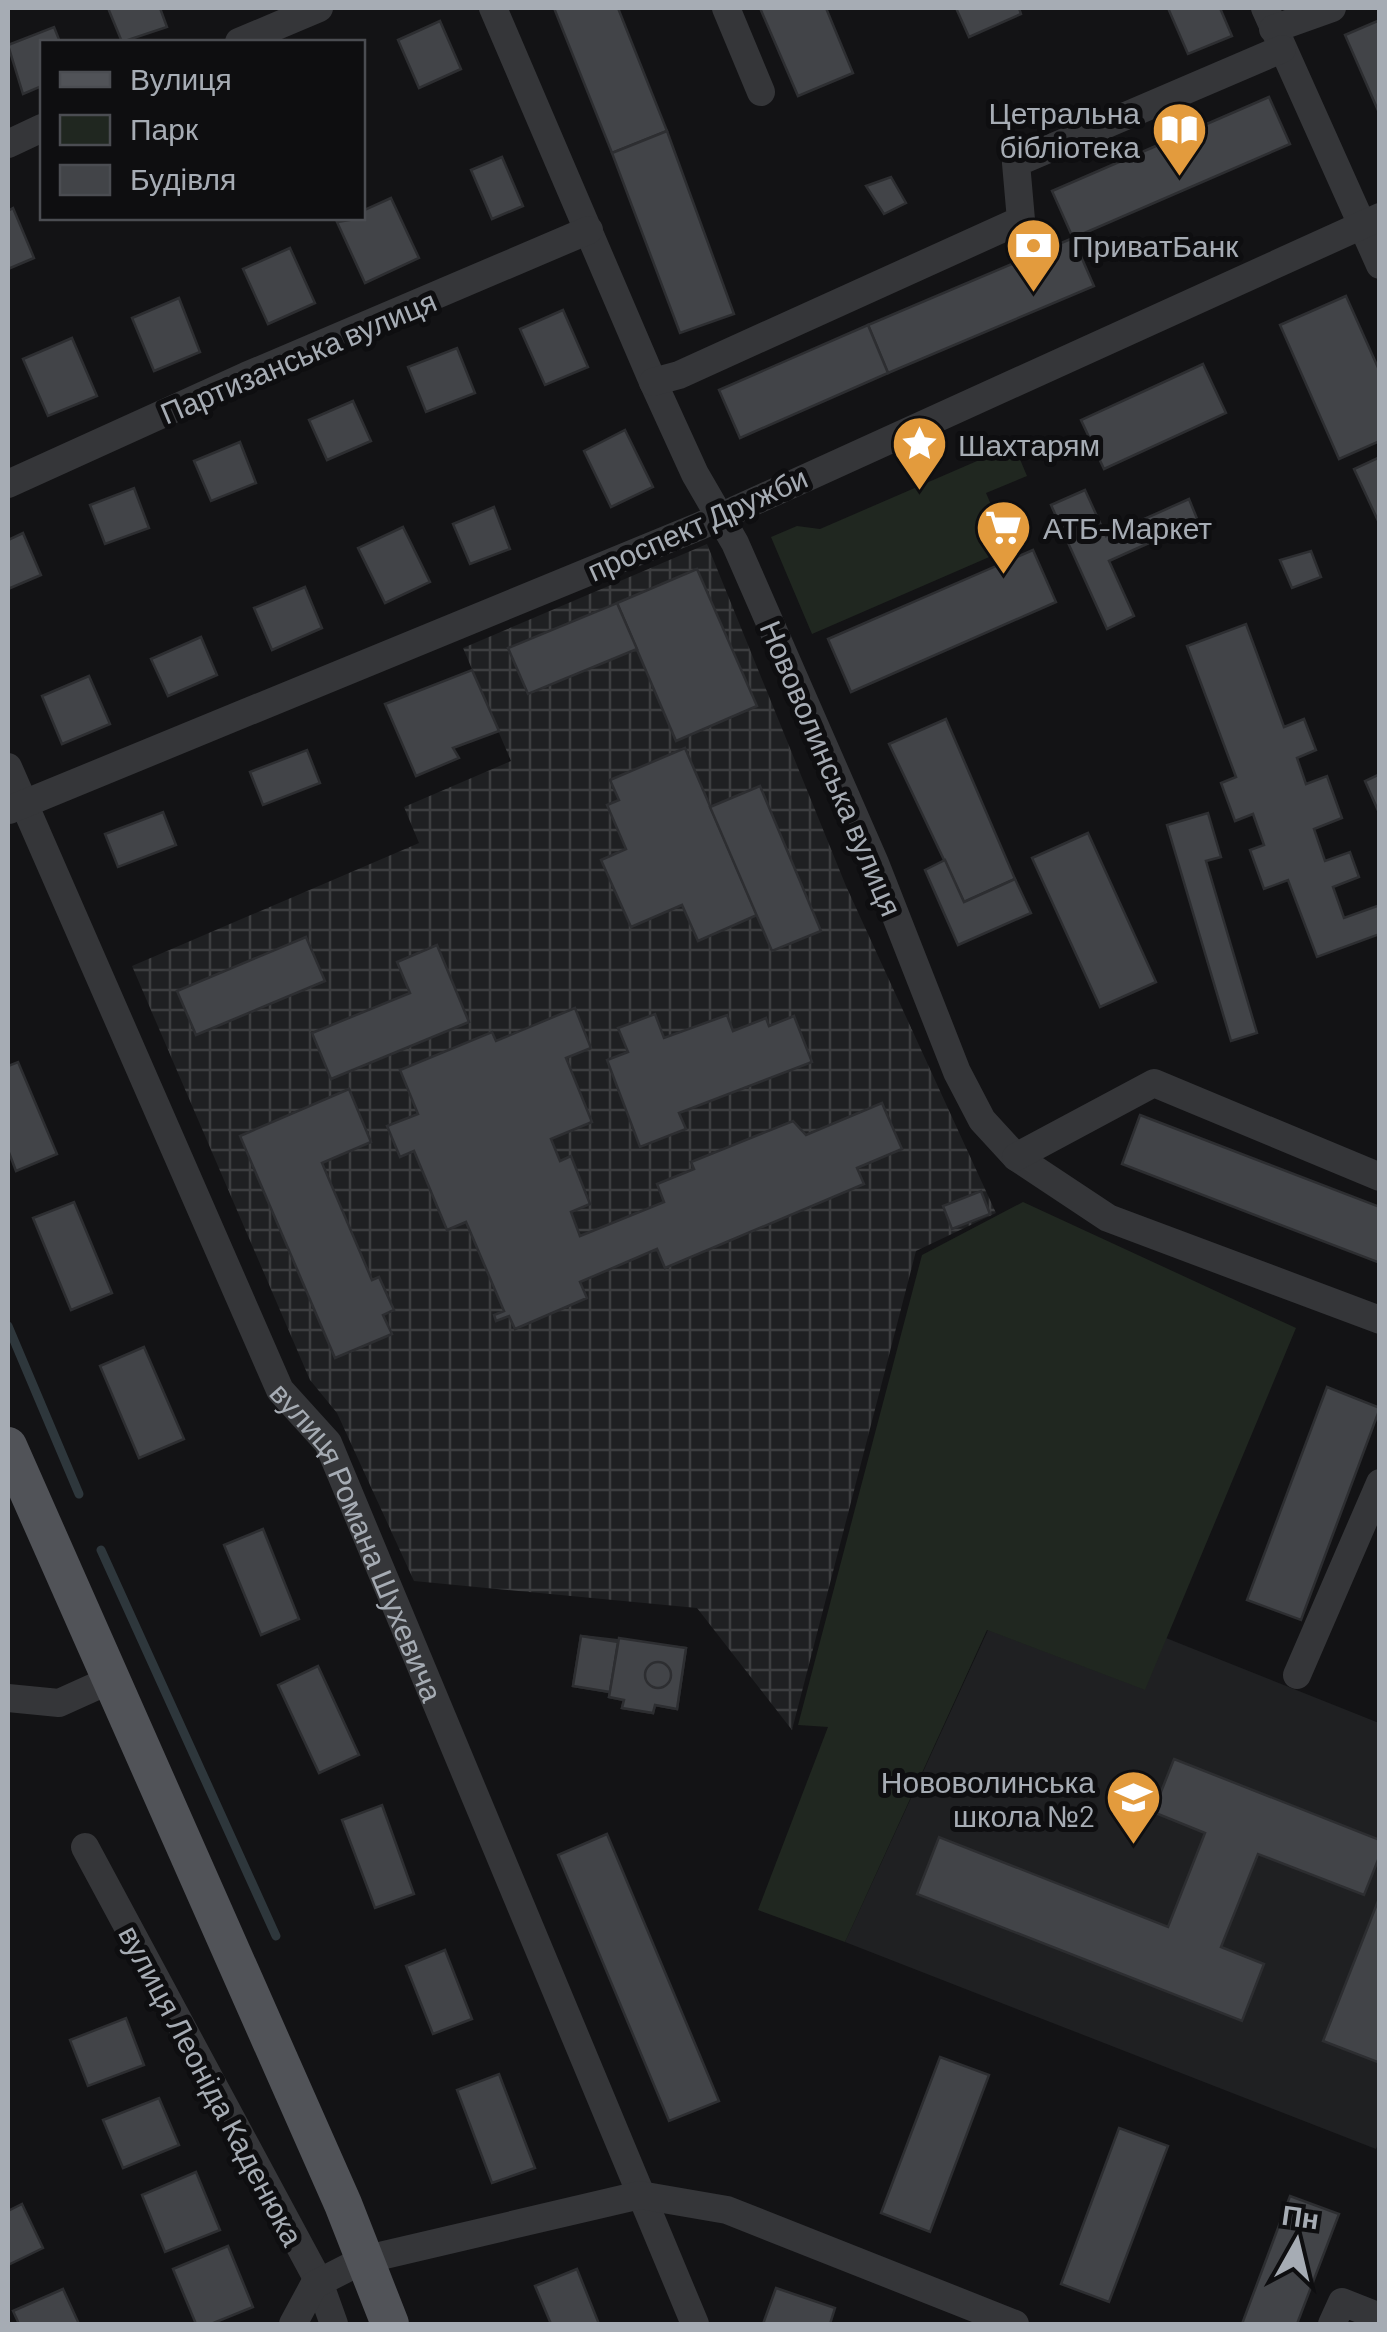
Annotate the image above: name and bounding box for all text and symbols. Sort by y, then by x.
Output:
legend [40,40,365,220]
text: Вулиця [130,60,232,96]
place label: Цетральна бібліотека [989,94,1140,164]
library icon: Цетральна бібліотека [1149,99,1209,178]
text: Парк [130,110,199,146]
text: Будівля [130,160,236,196]
bank icon: ПриватБанк [1003,215,1063,294]
place label: ПриватБанк [1072,227,1239,263]
street label: Партизанська вулиця [155,282,441,430]
place icon: Шахтарям [889,414,949,493]
place label: Шахтарям [958,426,1100,462]
street label: проспект Дружби [581,458,813,588]
supermarket icon: АТБ-Маркет [974,497,1034,576]
place label: АТБ-Маркет [1043,509,1212,545]
street label: Нововолинська вулиця [753,615,911,921]
street label: вулиця Романа Шухевича [263,1374,452,1707]
place label: Нововолинська школа №2 [881,1763,1095,1833]
school or university icon: Нововолинська школа №2 [1104,1768,1164,1847]
street label: вулиця Леоніда Каденюка [112,1919,312,2252]
north arrow [1247,2192,1347,2292]
text: Пн [1280,2197,1321,2236]

